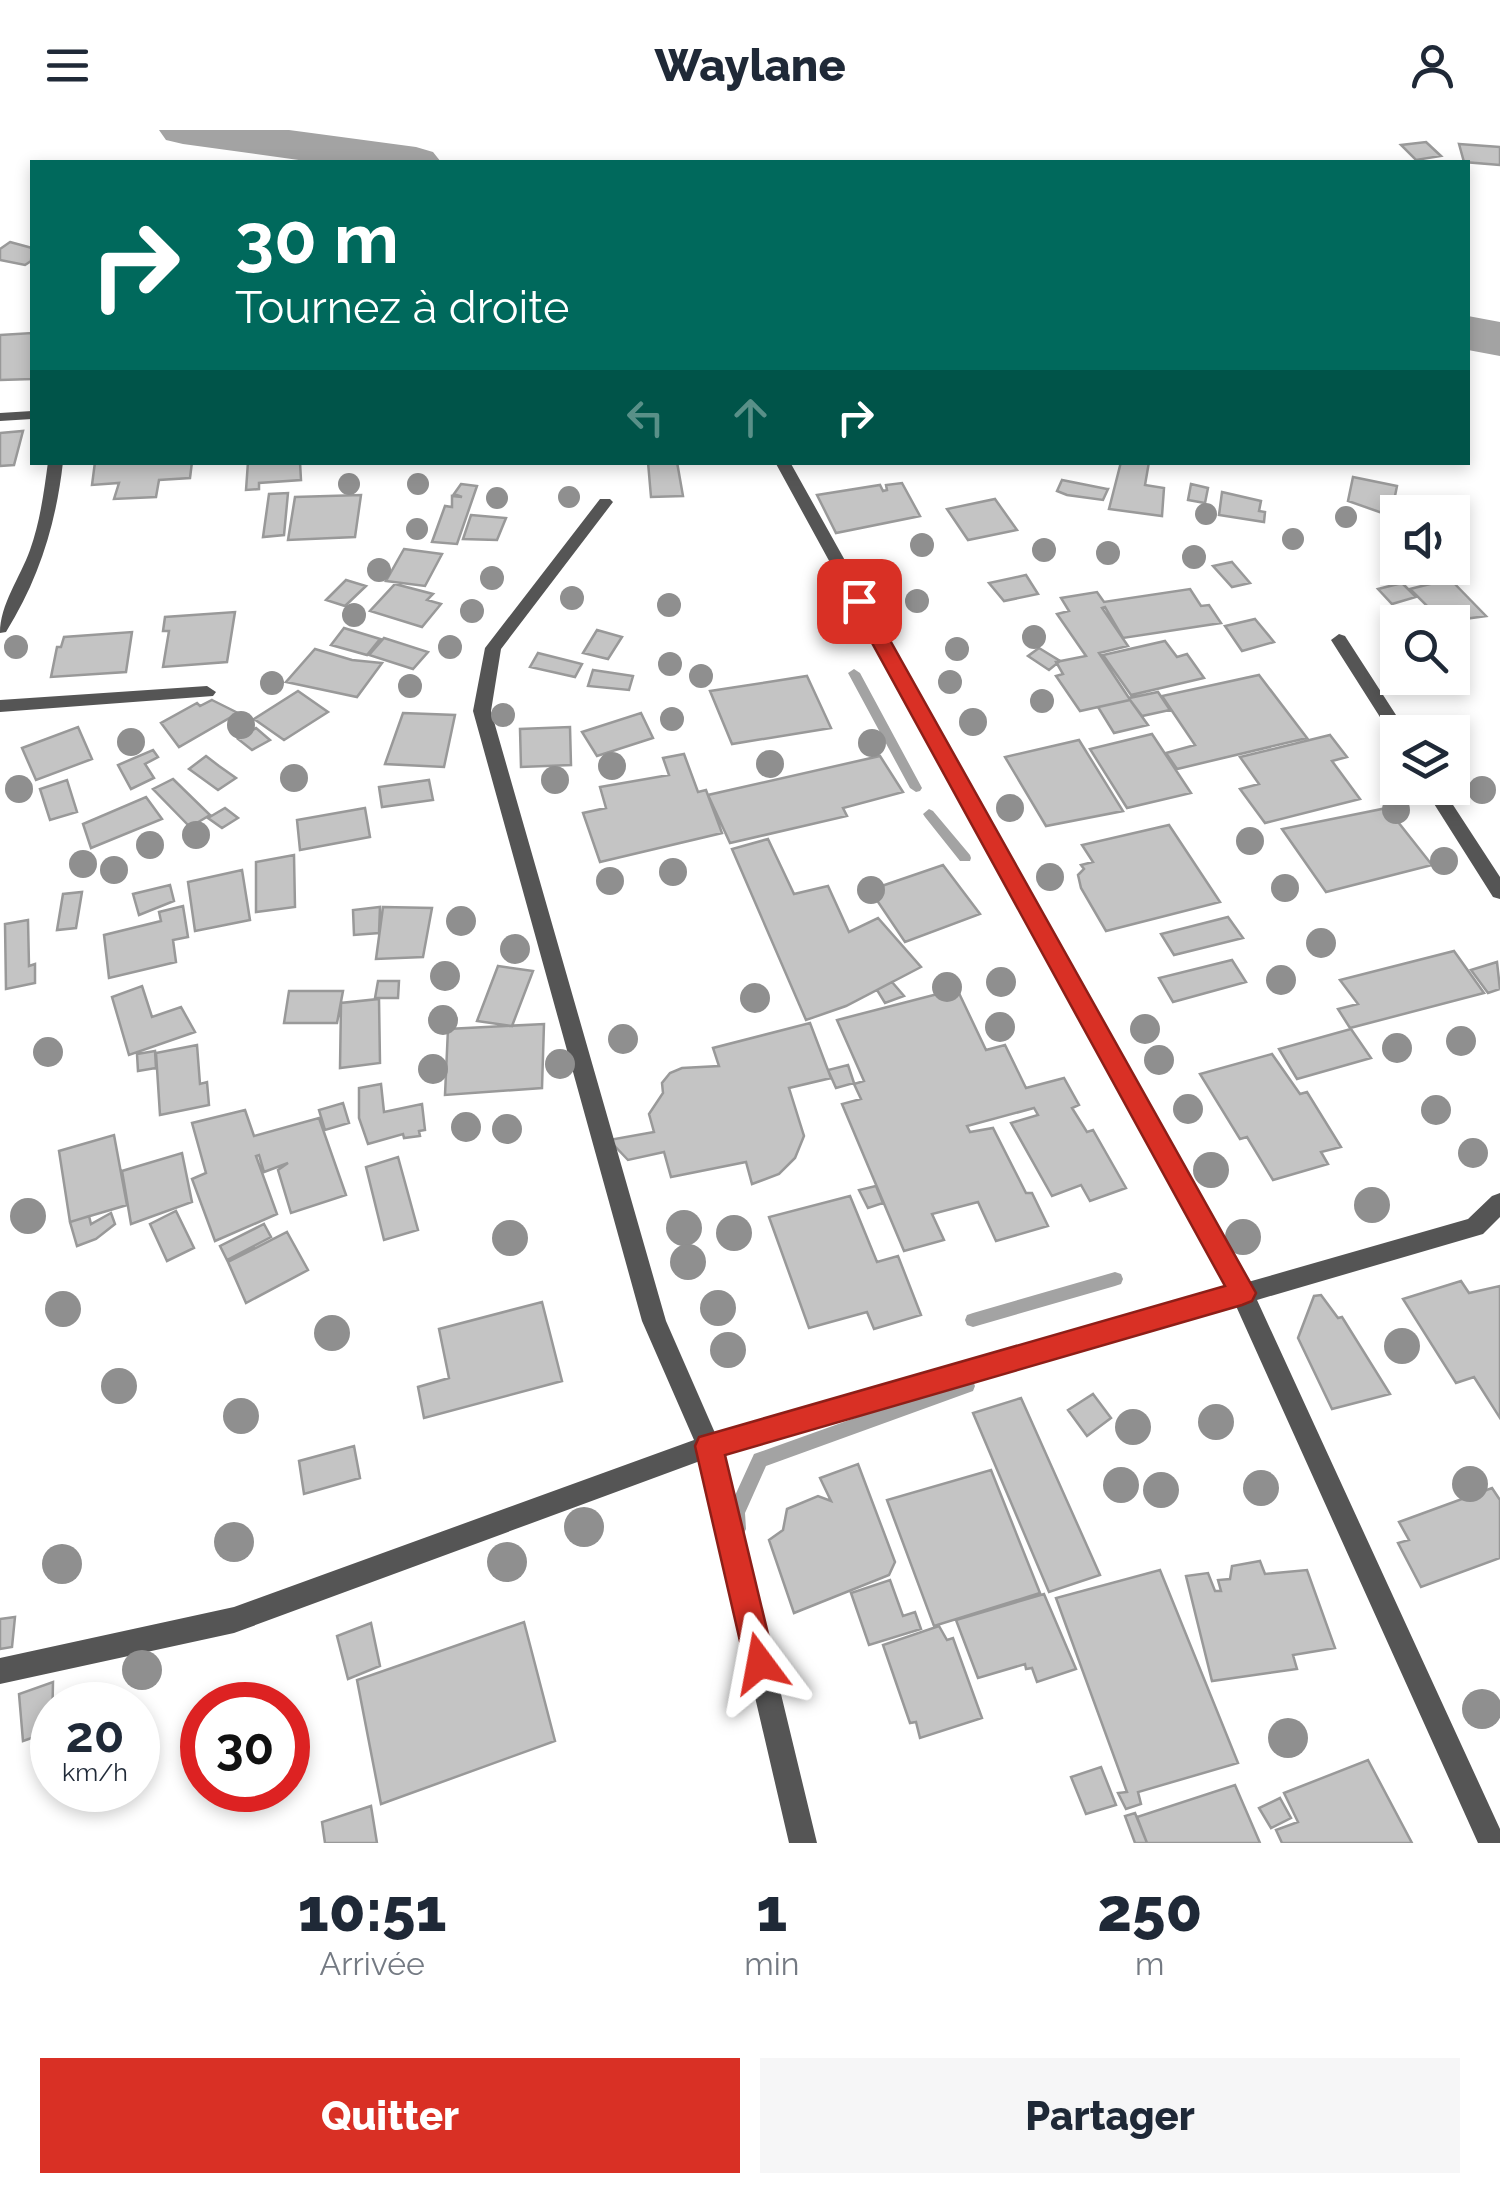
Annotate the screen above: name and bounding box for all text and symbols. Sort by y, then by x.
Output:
icon: menu [40,38,95,93]
icon: person [1405,38,1460,93]
text: Waylane [654,39,846,92]
text: 30 m [235,197,399,279]
icon: right [70,200,200,330]
text: Tournez à droite [235,281,569,334]
icon: left [618,390,673,445]
icon: ahead [723,390,778,445]
icon: right [828,390,883,445]
map controls [1380,495,1470,805]
button: sound [1380,495,1470,585]
pin [817,559,902,644]
icon: arrive [832,574,887,629]
button: search [1380,605,1470,695]
button: layers [1380,715,1470,805]
position arrow [708,1611,812,1715]
speed limit sign: 30 [180,1682,310,1812]
text: 20 [66,1705,124,1764]
text: km/h [62,1757,128,1787]
text: 10:51 [298,1875,447,1945]
text: 1 [756,1875,787,1945]
text: 250 [1097,1875,1202,1945]
text: Arrivée [320,1945,425,1982]
text: min [744,1945,799,1982]
text: m [1135,1945,1164,1982]
button: Quitter [40,2058,740,2173]
button: Partager [760,2058,1460,2173]

